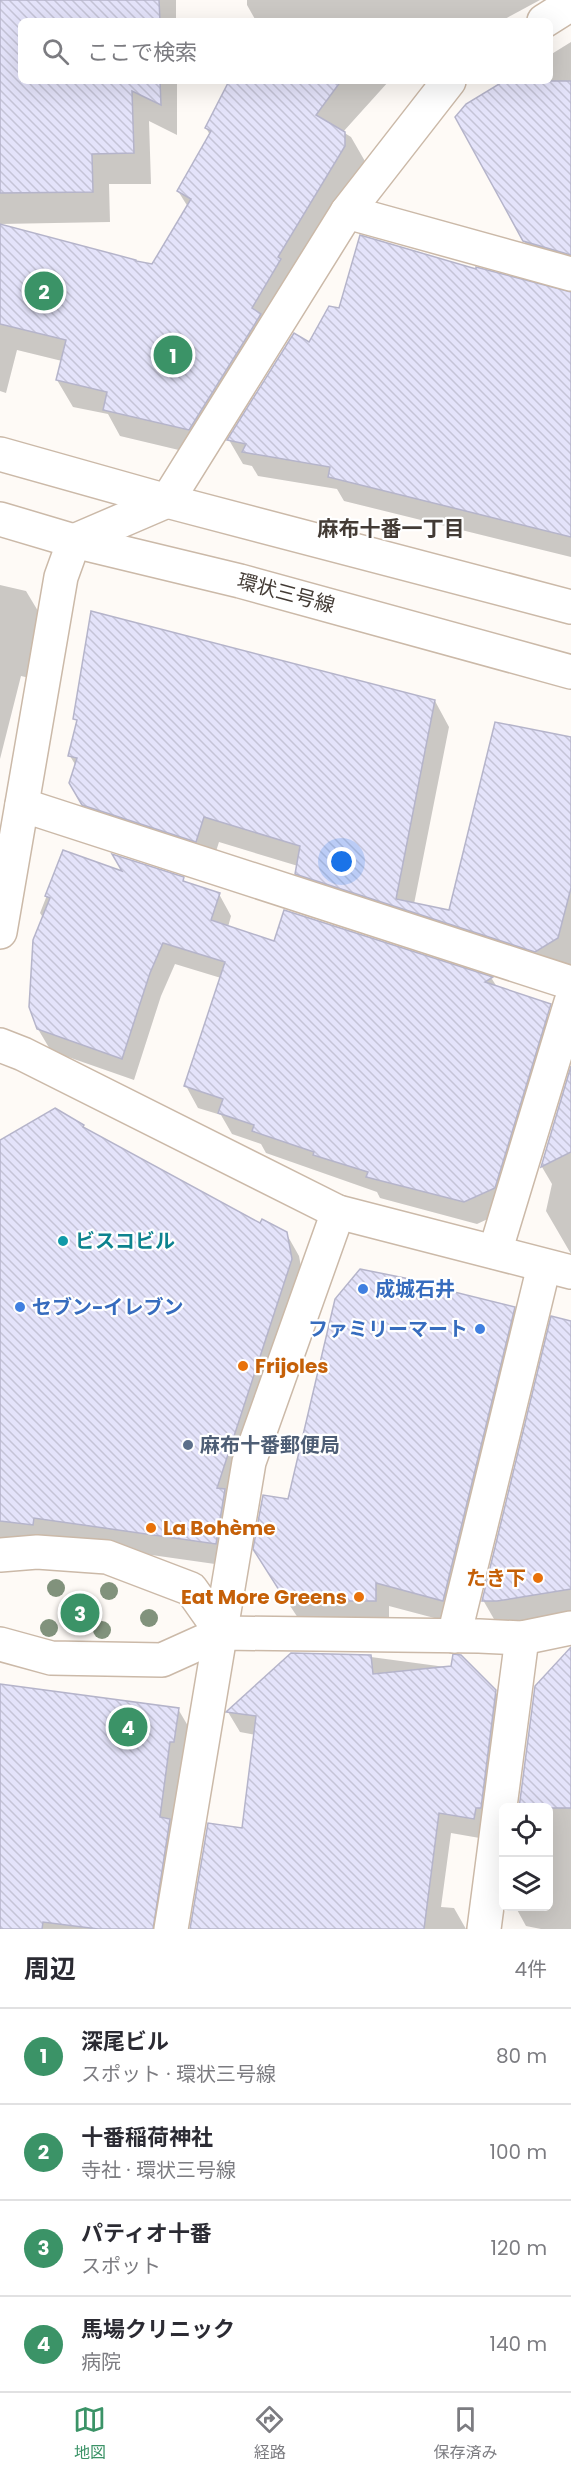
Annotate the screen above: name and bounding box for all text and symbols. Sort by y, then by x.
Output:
search box [18,18,553,84]
icon: search [39,35,72,68]
text: ここで検索 [87,37,197,68]
pin: 2 [24,268,63,314]
pin: 1 [154,332,192,378]
district label: 麻布十番一丁目 [318,514,465,543]
street label: 環状三号線 [234,567,338,619]
your location [327,847,356,876]
place label: ビスコビル [75,1227,175,1255]
marker: ビスコビル [56,1234,70,1248]
place label: 成城石井 [375,1275,455,1303]
marker: 成城石井 [356,1282,370,1296]
place label: セブン-イレブン [32,1293,184,1321]
marker: セブン-イレブン [13,1300,27,1314]
place label: ファミリーマート [308,1315,468,1343]
marker: ファミリーマート [473,1322,487,1336]
place label: Frijoles [255,1352,328,1380]
marker: Frijoles [236,1359,250,1373]
place label: 麻布十番郵便局 [200,1431,340,1459]
marker: 麻布十番郵便局 [181,1438,195,1452]
place label: La Bohème [163,1514,276,1542]
marker: La Bohème [144,1521,158,1535]
place label: たき下 [466,1564,526,1592]
marker: たき下 [531,1571,545,1585]
place label: Eat More Greens [181,1583,347,1611]
pin: 3 [60,1590,100,1636]
marker: Eat More Greens [352,1590,366,1604]
pin: 4 [108,1704,148,1750]
map controls [499,1803,553,1911]
button: locate [499,1803,553,1857]
button: layers [499,1857,553,1911]
text: 周辺 [24,1951,76,1987]
text: 4件 [514,1955,547,1983]
text: 深尾ビル [81,2026,169,2057]
text: 1 [40,2042,47,2070]
text: 80 m [496,2042,547,2070]
text: スポット · 環状三号線 [81,2060,276,2088]
text: 十番稲荷神社 [81,2122,213,2153]
text: 2 [38,2138,49,2166]
text: 100 m [490,2138,547,2166]
text: 寺社 · 環状三号線 [81,2156,236,2184]
text: パティオ十番 [81,2218,212,2249]
text: 3 [37,2234,50,2262]
text: 120 m [491,2234,547,2262]
text: スポット [81,2252,161,2280]
text: 馬場クリニック [81,2314,235,2345]
text: 4 [37,2330,50,2358]
text: 140 m [490,2330,547,2358]
text: 病院 [81,2348,121,2376]
tab: 地図 [73,2403,106,2465]
tab: 経路 [253,2403,286,2465]
tab: 保存済み [433,2403,497,2465]

